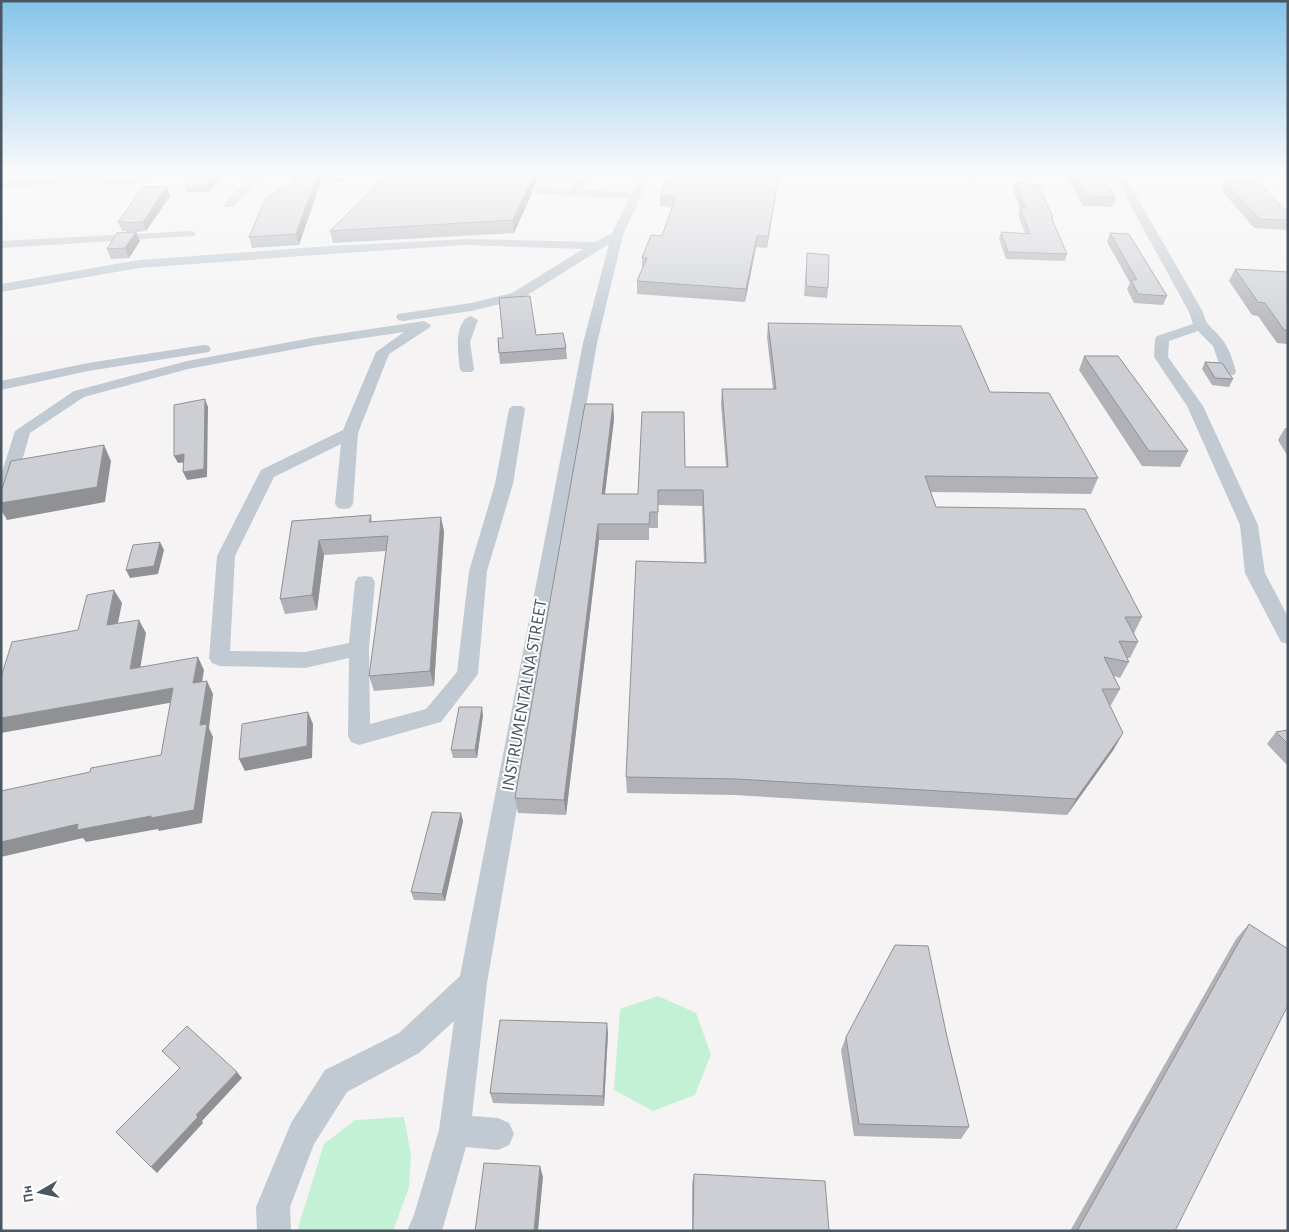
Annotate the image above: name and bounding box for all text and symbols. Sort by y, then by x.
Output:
street label: INSTRUMENTALNA STREET [499,597,551,792]
north arrow [15,1167,65,1217]
text: Пн [20,1184,36,1203]

